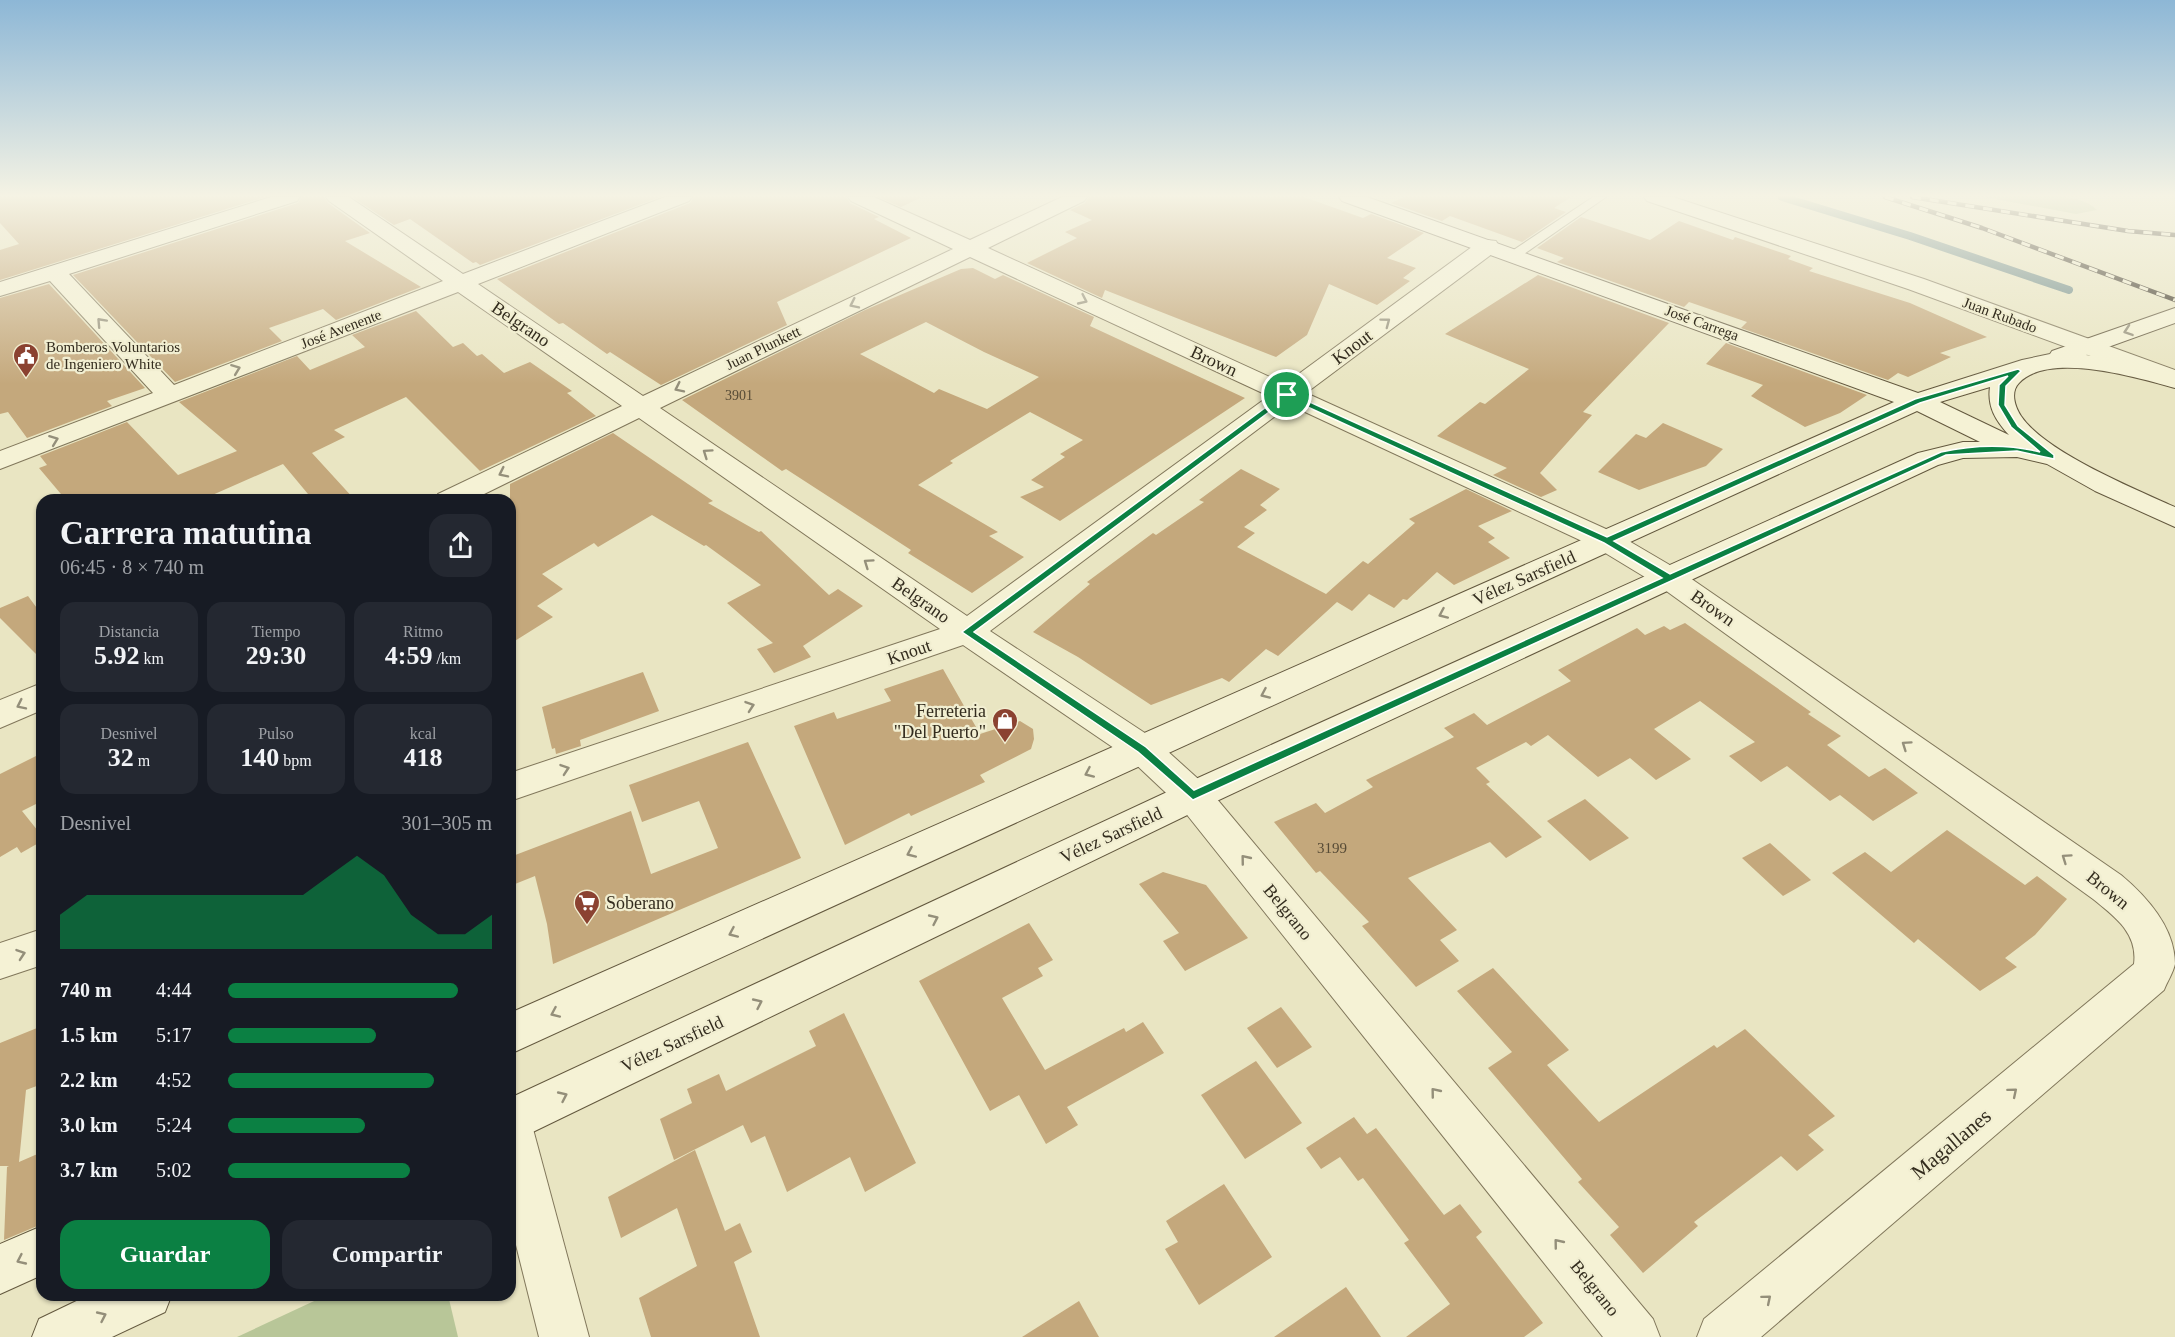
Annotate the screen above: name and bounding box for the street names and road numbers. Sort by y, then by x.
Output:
street label: Juan Rubado [1961,294,2039,336]
street label: Belgrano [488,297,554,351]
street label: José Carrega [1663,302,1741,344]
street label: José Avenente [298,306,384,352]
street label: Juan Plunkett [723,323,804,373]
street label: Knout [1328,325,1376,369]
street label: Brown [1188,342,1240,380]
street label: Vélez Sarsfield [1469,546,1579,610]
street label: Belgrano [888,573,954,627]
street label: Brown [1687,586,1739,630]
street label: Knout [884,635,934,669]
street label: Vélez Sarsfield [1057,803,1165,867]
street label: Brown [2083,867,2133,913]
street label: Belgrano [1259,880,1317,944]
street label: Vélez Sarsfield [618,1012,726,1076]
street label: Magallanes [1906,1104,1996,1184]
street label: Belgrano [1566,1256,1624,1320]

